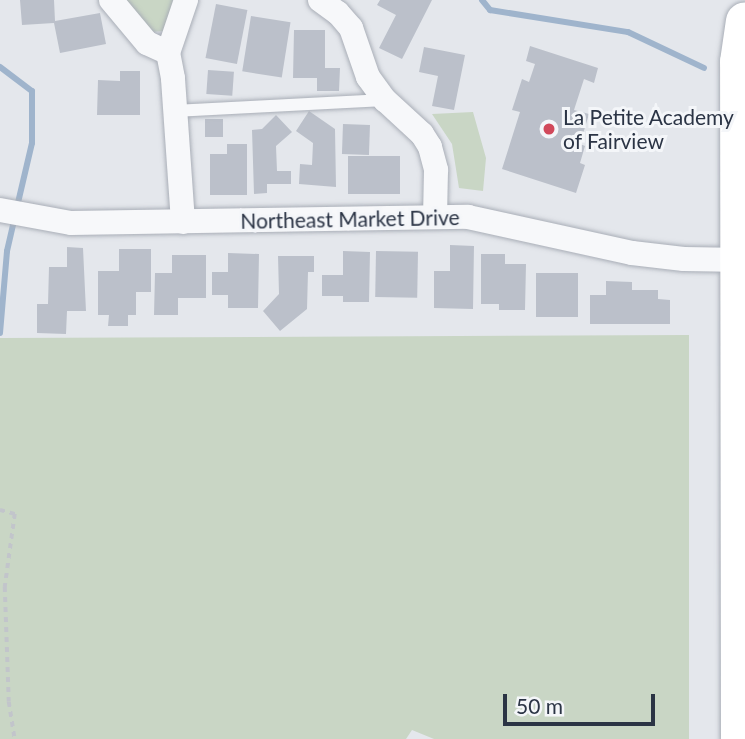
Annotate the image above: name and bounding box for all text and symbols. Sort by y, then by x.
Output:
place label: La Petite Academy of Fairview [563,104,735,154]
marker: La Petite Academy of Fairview [541,121,557,137]
street label: Northeast Market Drive [240,204,460,234]
scale bar [507,680,659,724]
text: 50 m [516,693,563,718]

